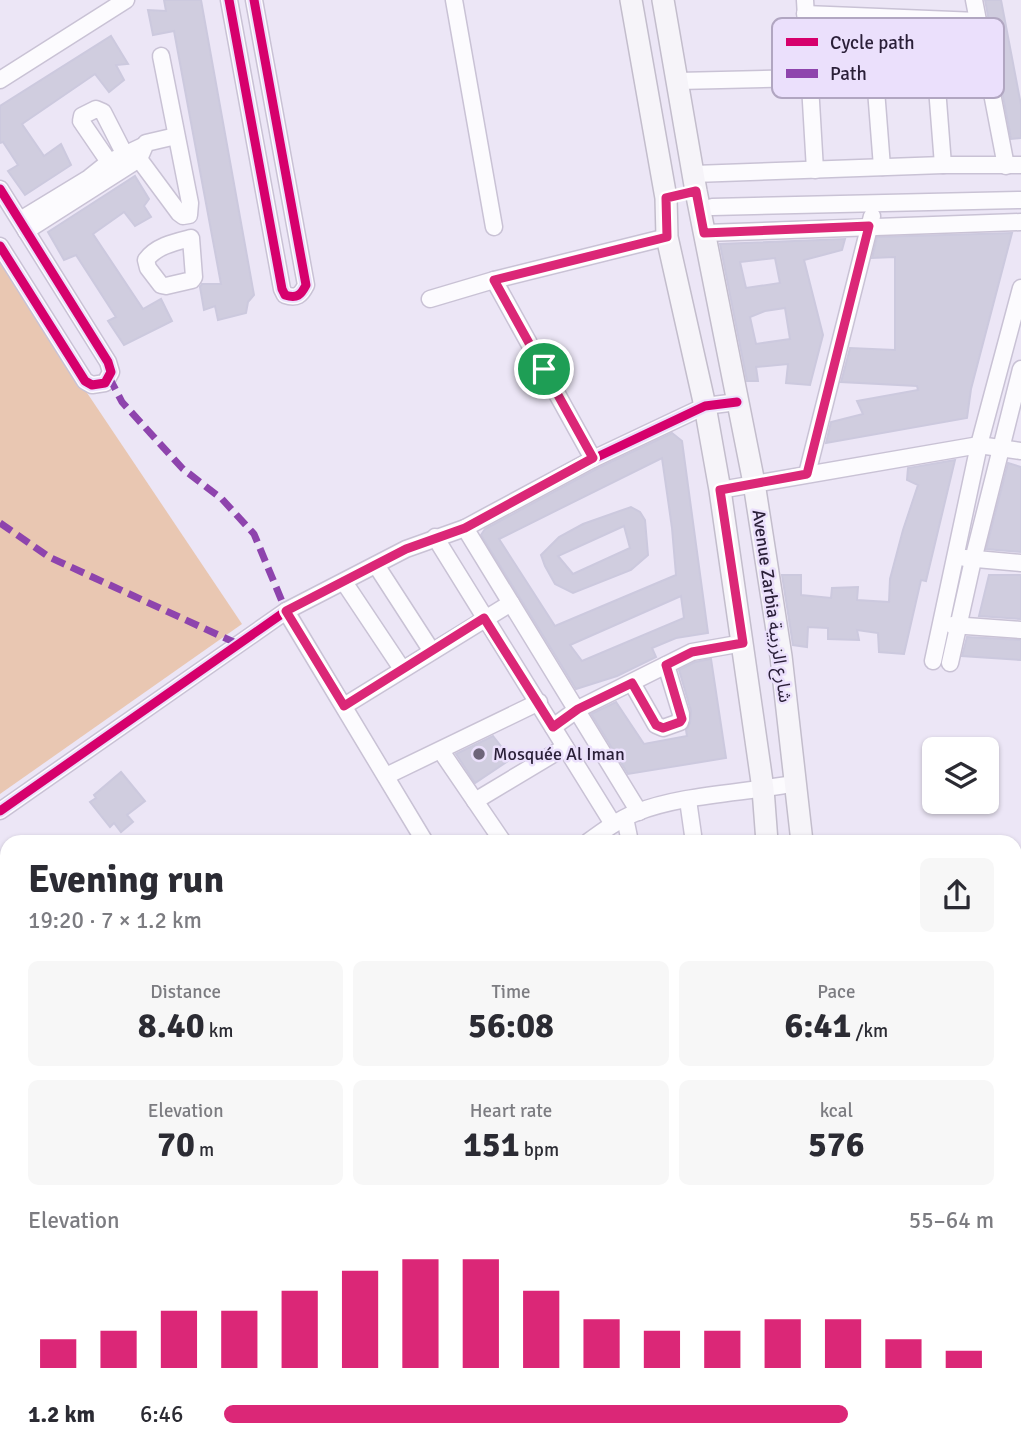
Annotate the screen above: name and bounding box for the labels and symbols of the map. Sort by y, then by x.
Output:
legend [772,18,1004,98]
text: Cycle path [830,31,915,55]
text: Path [830,62,867,86]
pin [514,339,574,399]
street label: Avenue Zarbia شارع الزربية [745,508,796,704]
place label: Mosquée Al Iman [493,743,625,765]
marker: Mosquée Al Iman [471,746,487,762]

